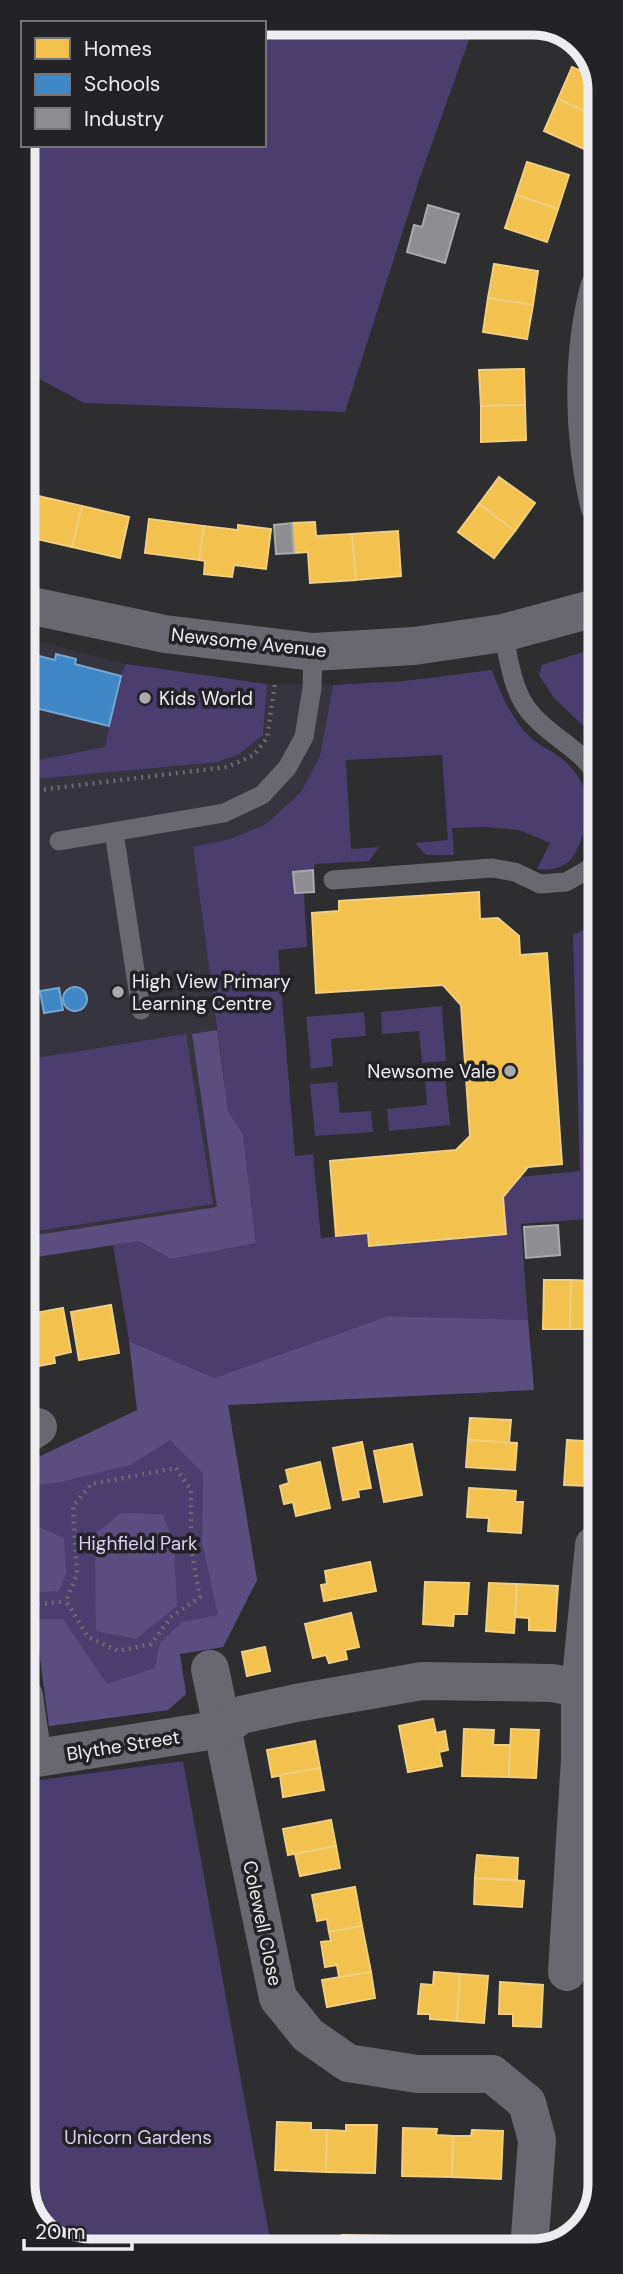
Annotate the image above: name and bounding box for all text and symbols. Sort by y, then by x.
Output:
legend [21,21,266,147]
text: Homes [84,35,152,63]
text: Schools [84,70,160,98]
text: Industry [84,105,164,133]
street label: Newsome Avenue [170,622,328,663]
place label: Kids World [159,686,253,711]
marker: Kids World [137,690,153,706]
place label: High View Primary Learning Centre [132,969,291,1016]
marker: High View Primary Learning Centre [110,984,126,1000]
place label: Newsome Vale [367,1059,496,1084]
marker: Newsome Vale [502,1063,518,1079]
park label: Highfield Park [78,1531,198,1556]
street label: Blythe Street [65,1724,181,1767]
street label: Colewell Close [237,1858,288,1988]
park label: Unicorn Gardens [64,2125,212,2150]
scale bar [24,2208,133,2252]
text: 20 m [35,2218,86,2246]

